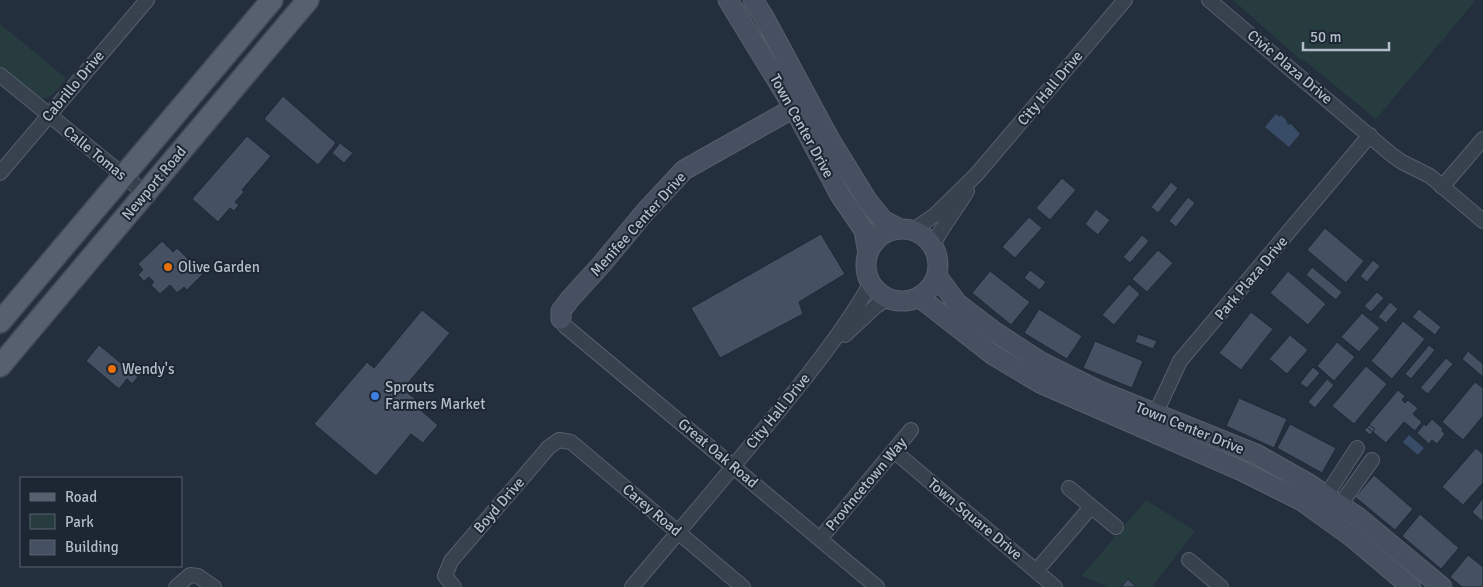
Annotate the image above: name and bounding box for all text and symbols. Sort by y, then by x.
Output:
scale bar [1303,20,1389,52]
street label: Civic Plaza Drive [1244,26,1336,108]
text: 50 m [1310,28,1341,46]
street label: Cabrillo Drive [38,47,108,125]
street label: City Hall Drive [1014,47,1086,129]
street label: Town Center Drive [766,71,838,181]
street label: Calle Tomas [60,122,131,184]
street label: Newport Road [118,142,190,223]
street label: Menifee Center Drive [586,168,690,280]
street label: Park Plaza Drive [1211,232,1291,324]
place label: Olive Garden [178,258,260,276]
marker: Olive Garden [162,261,174,273]
place label: Wendy's [122,360,175,378]
marker: Wendy's [106,363,118,375]
street label: City Hall Drive [742,370,814,452]
place label: Sprouts Farmers Market [385,378,486,413]
marker: Sprouts Farmers Market [369,390,381,402]
street label: Town Center Drive [1133,398,1247,458]
street label: Great Oak Road [674,414,762,492]
street label: Provincetown Way [822,434,910,534]
street label: Boyd Drive [470,473,528,537]
street label: Town Square Drive [924,474,1026,564]
legend [20,477,182,567]
street label: Carey Road [619,480,685,540]
text: Road [65,488,97,506]
text: Park [65,513,94,531]
text: Building [65,538,119,556]

